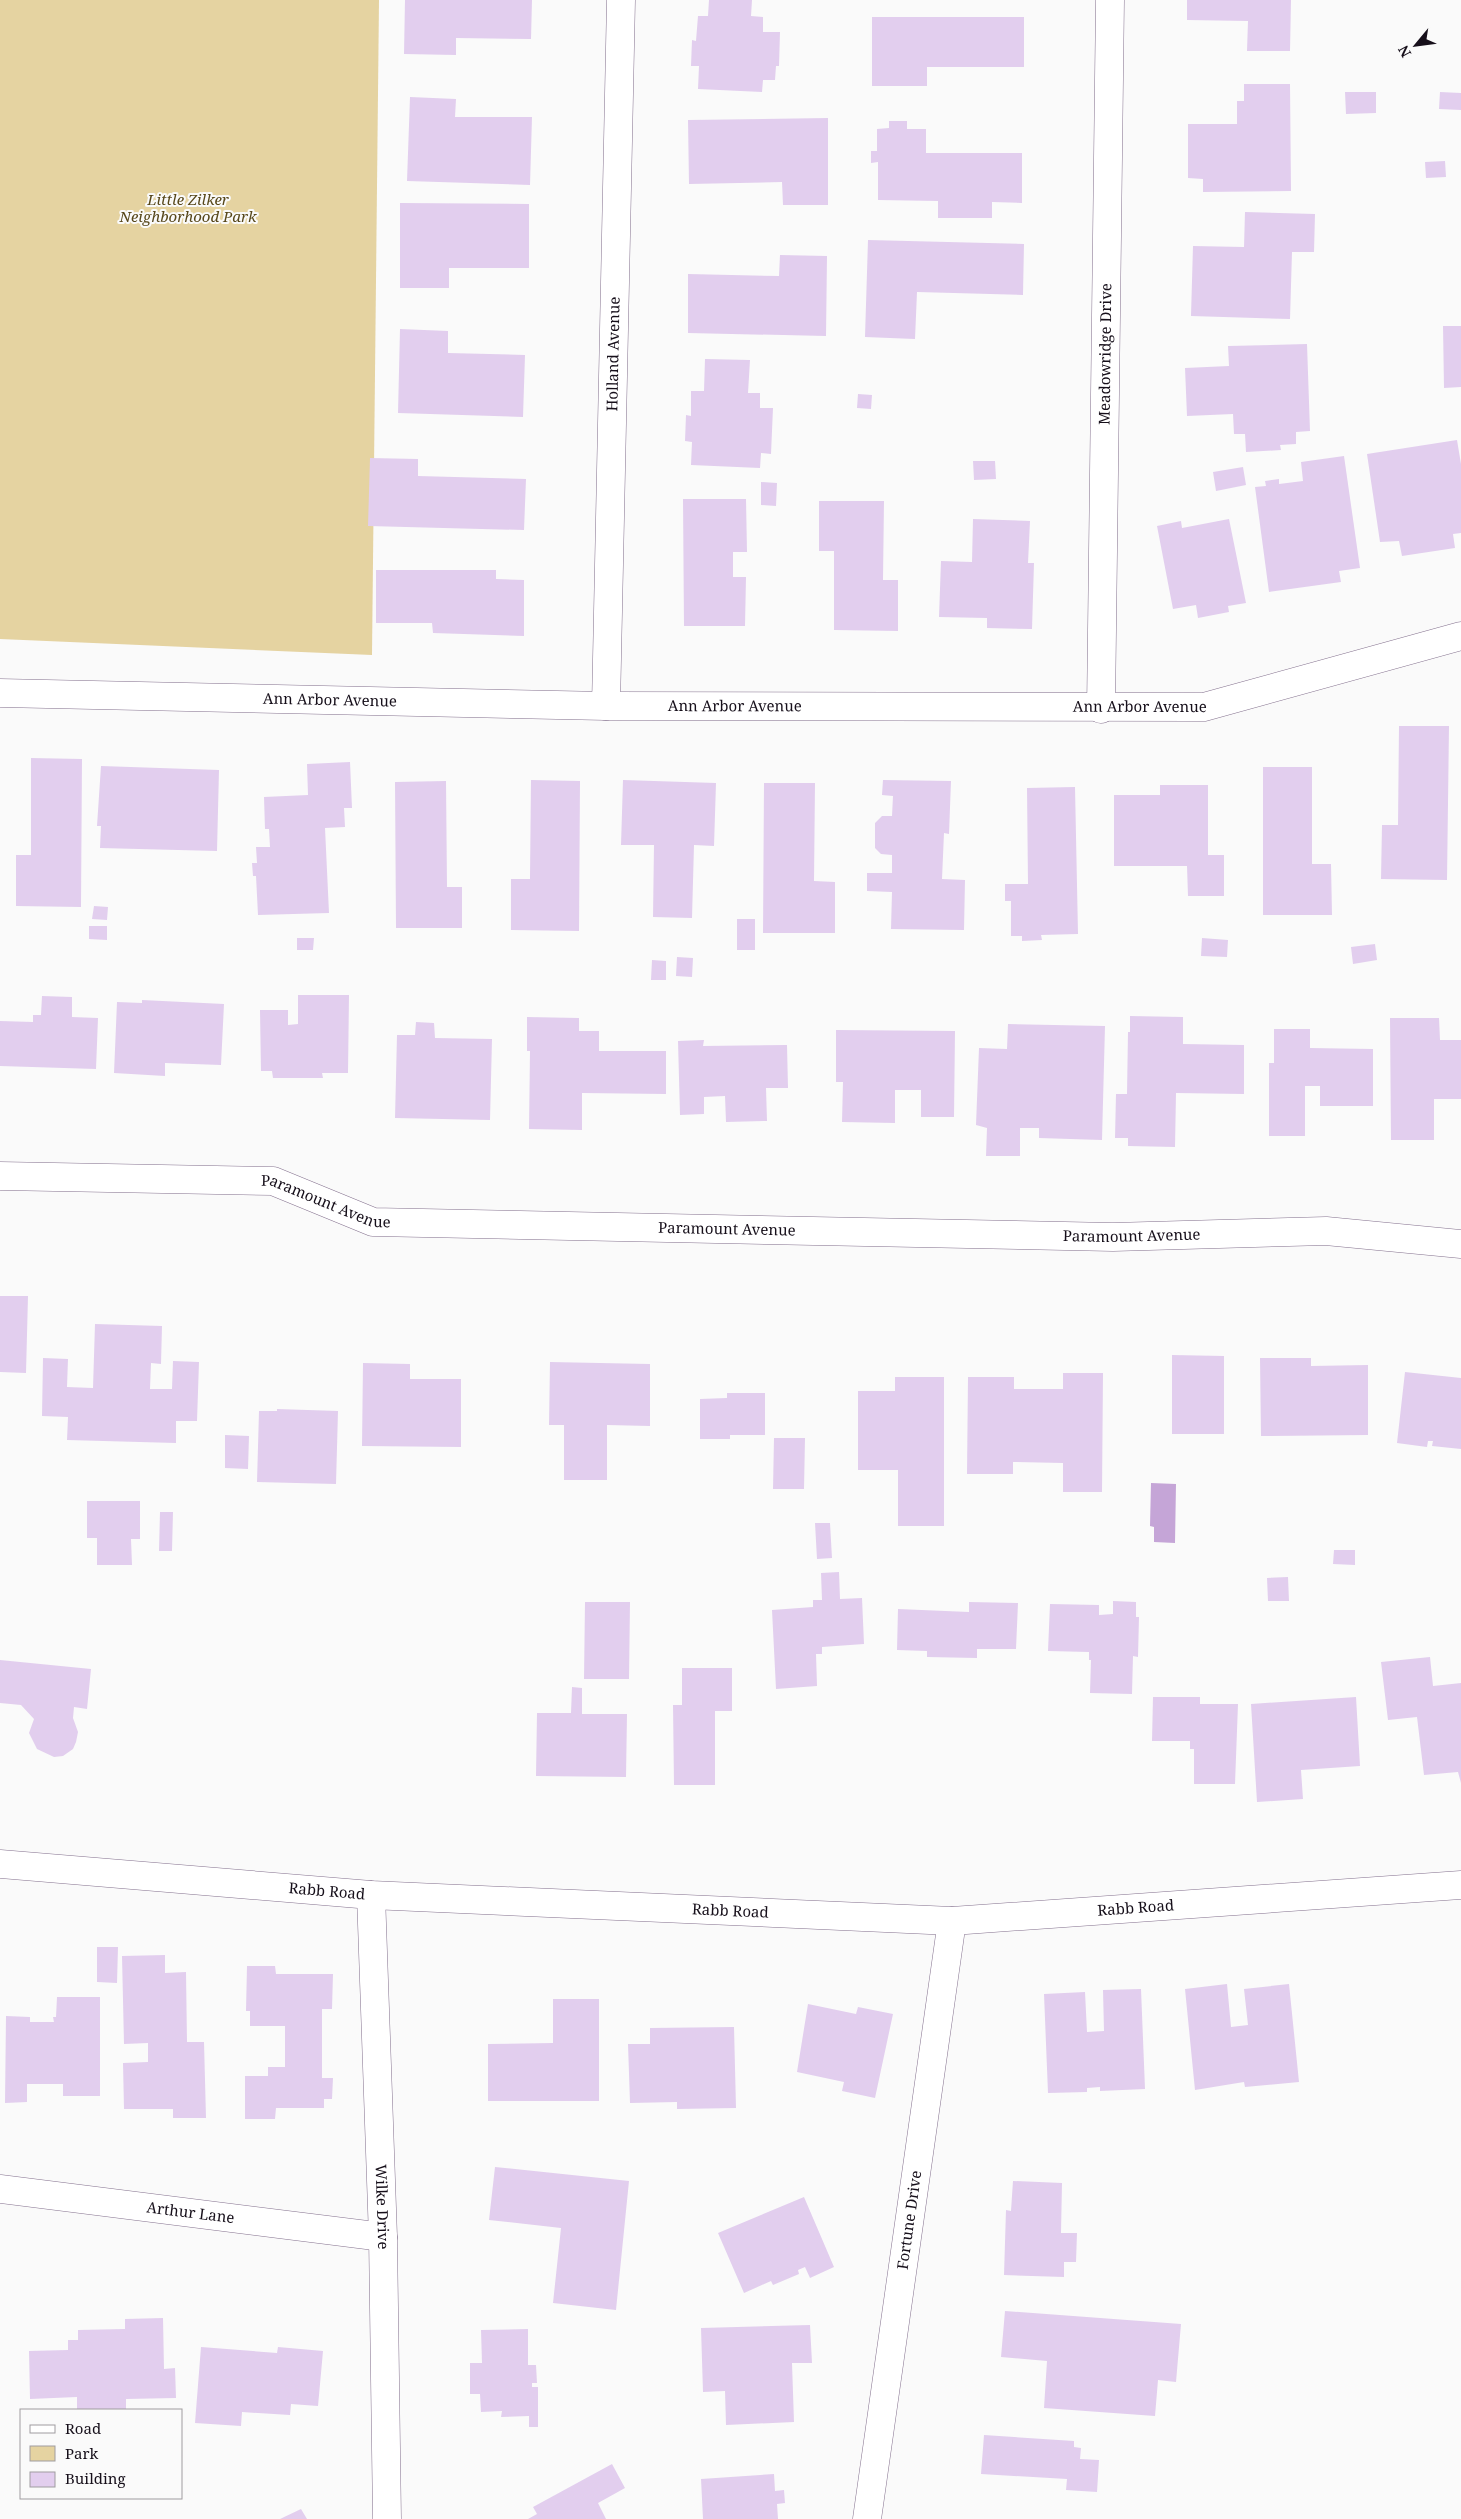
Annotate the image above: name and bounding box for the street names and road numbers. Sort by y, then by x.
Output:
street label: Meadowridge Drive [1094,283,1115,425]
street label: Holland Avenue [601,296,624,412]
street label: Ann Arbor Avenue [263,688,397,711]
street label: Ann Arbor Avenue [668,695,802,715]
street label: Ann Arbor Avenue [1073,696,1207,716]
street label: Paramount Avenue [261,1170,391,1231]
street label: Paramount Avenue [658,1217,796,1240]
street label: Paramount Avenue [1063,1224,1201,1246]
street label: Rabb Road [288,1877,366,1903]
street label: Rabb Road [1097,1894,1175,1920]
street label: Rabb Road [692,1898,769,1922]
street label: Wilke Drive [371,2164,394,2249]
street label: Fortune Drive [892,2169,925,2271]
street label: Arthur Lane [145,2196,236,2227]

